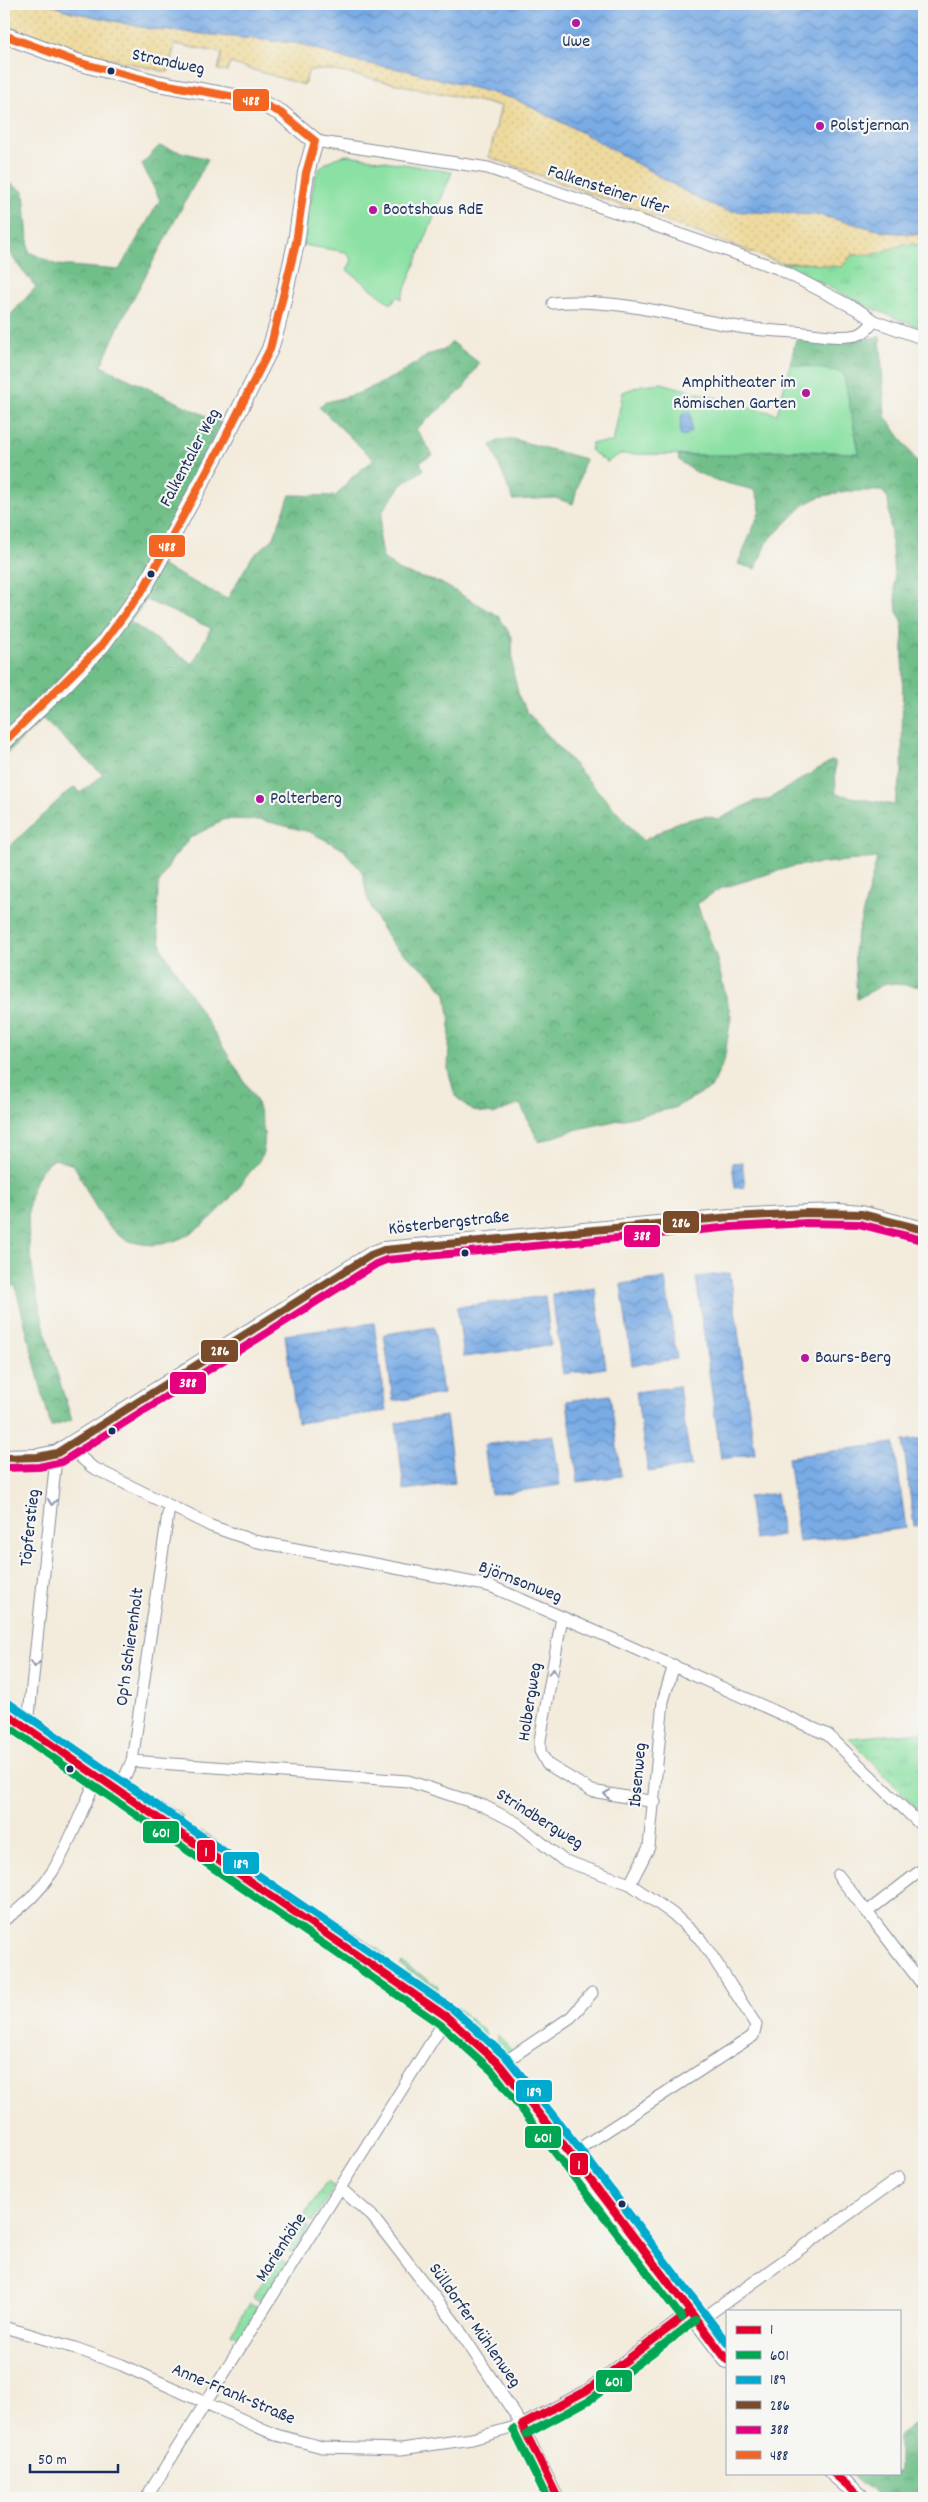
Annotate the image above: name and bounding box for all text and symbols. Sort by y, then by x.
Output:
marker: Uwe [570,17,582,29]
place label: Uwe [562,30,590,55]
street label: Strandweg [129,43,207,83]
unlabelled marker [106,66,116,76]
line badge: 488 [232,88,270,112]
text: 488 [242,92,260,112]
place label: Polstjernan [830,114,909,139]
marker: Polstjernan [814,120,826,132]
street label: Falkensteiner Ufer [544,160,672,223]
place label: Bootshaus RdE [383,198,483,223]
marker: Bootshaus RdE [367,204,379,216]
place label: Amphitheater im Römischen Garten [673,371,796,417]
marker: Amphitheater im Römischen Garten [800,387,812,399]
street label: Falkentaler Weg [154,404,228,512]
line badge: 488 [148,534,186,558]
text: 488 [158,538,176,558]
unlabelled marker [146,569,156,579]
place label: Polterberg [270,787,342,812]
marker: Polterberg [254,793,266,805]
street label: Kösterbergstraße [387,1205,511,1243]
line badge: 286 [662,1210,700,1234]
text: 286 [672,1214,690,1234]
line badge: 388 [623,1224,661,1248]
text: 388 [633,1227,651,1247]
unlabelled marker [460,1248,470,1258]
line badge: 286 [200,1339,239,1363]
text: 286 [211,1342,229,1362]
place label: Baurs-Berg [815,1346,891,1371]
marker: Baurs-Berg [799,1352,811,1364]
line badge: 388 [169,1371,207,1395]
text: 388 [179,1374,197,1394]
unlabelled marker [107,1426,117,1436]
street label: Töpferstieg [15,1488,48,1568]
one-way arrow [47,1499,58,1507]
street label: Björnsonweg [475,1556,565,1610]
street label: Op'n Schierenholt [110,1586,152,1708]
one-way arrow [29,1660,40,1668]
street label: Holbergweg [512,1661,550,1743]
one-way arrow [547,1667,557,1676]
street label: Ibsenweg [624,1742,654,1808]
unlabelled marker [65,1764,75,1774]
street label: Strindbergweg [490,1783,588,1857]
one-way arrow [603,1789,611,1799]
line badge: 601 [142,1820,180,1844]
text: 601 [152,1824,170,1844]
line badge: 1 [196,1839,216,1863]
text: 1 [204,1843,208,1863]
line badge: 189 [222,1851,260,1875]
text: 189 [233,1855,249,1875]
line badge: 189 [515,2079,553,2103]
text: 189 [526,2083,542,2103]
line badge: 601 [524,2125,562,2149]
text: 601 [534,2129,552,2149]
line badge: 1 [569,2152,589,2176]
text: 1 [577,2156,581,2176]
unlabelled marker [617,2199,627,2209]
street label: Marienhöhe [250,2209,314,2287]
street label: Sülldorfer Mühlenweg [422,2259,526,2393]
legend [726,2310,900,2474]
text: 1 [770,2320,773,2342]
text: 601 [770,2346,789,2368]
street label: Anne-Frank-Straße [167,2358,299,2432]
line badge: 601 [595,2369,633,2393]
text: 189 [770,2370,786,2392]
text: 601 [605,2373,623,2393]
text: 286 [770,2396,790,2418]
text: 388 [770,2420,789,2442]
scale bar [30,2442,118,2474]
text: 488 [770,2446,788,2468]
text: 50 m [38,2450,67,2472]

